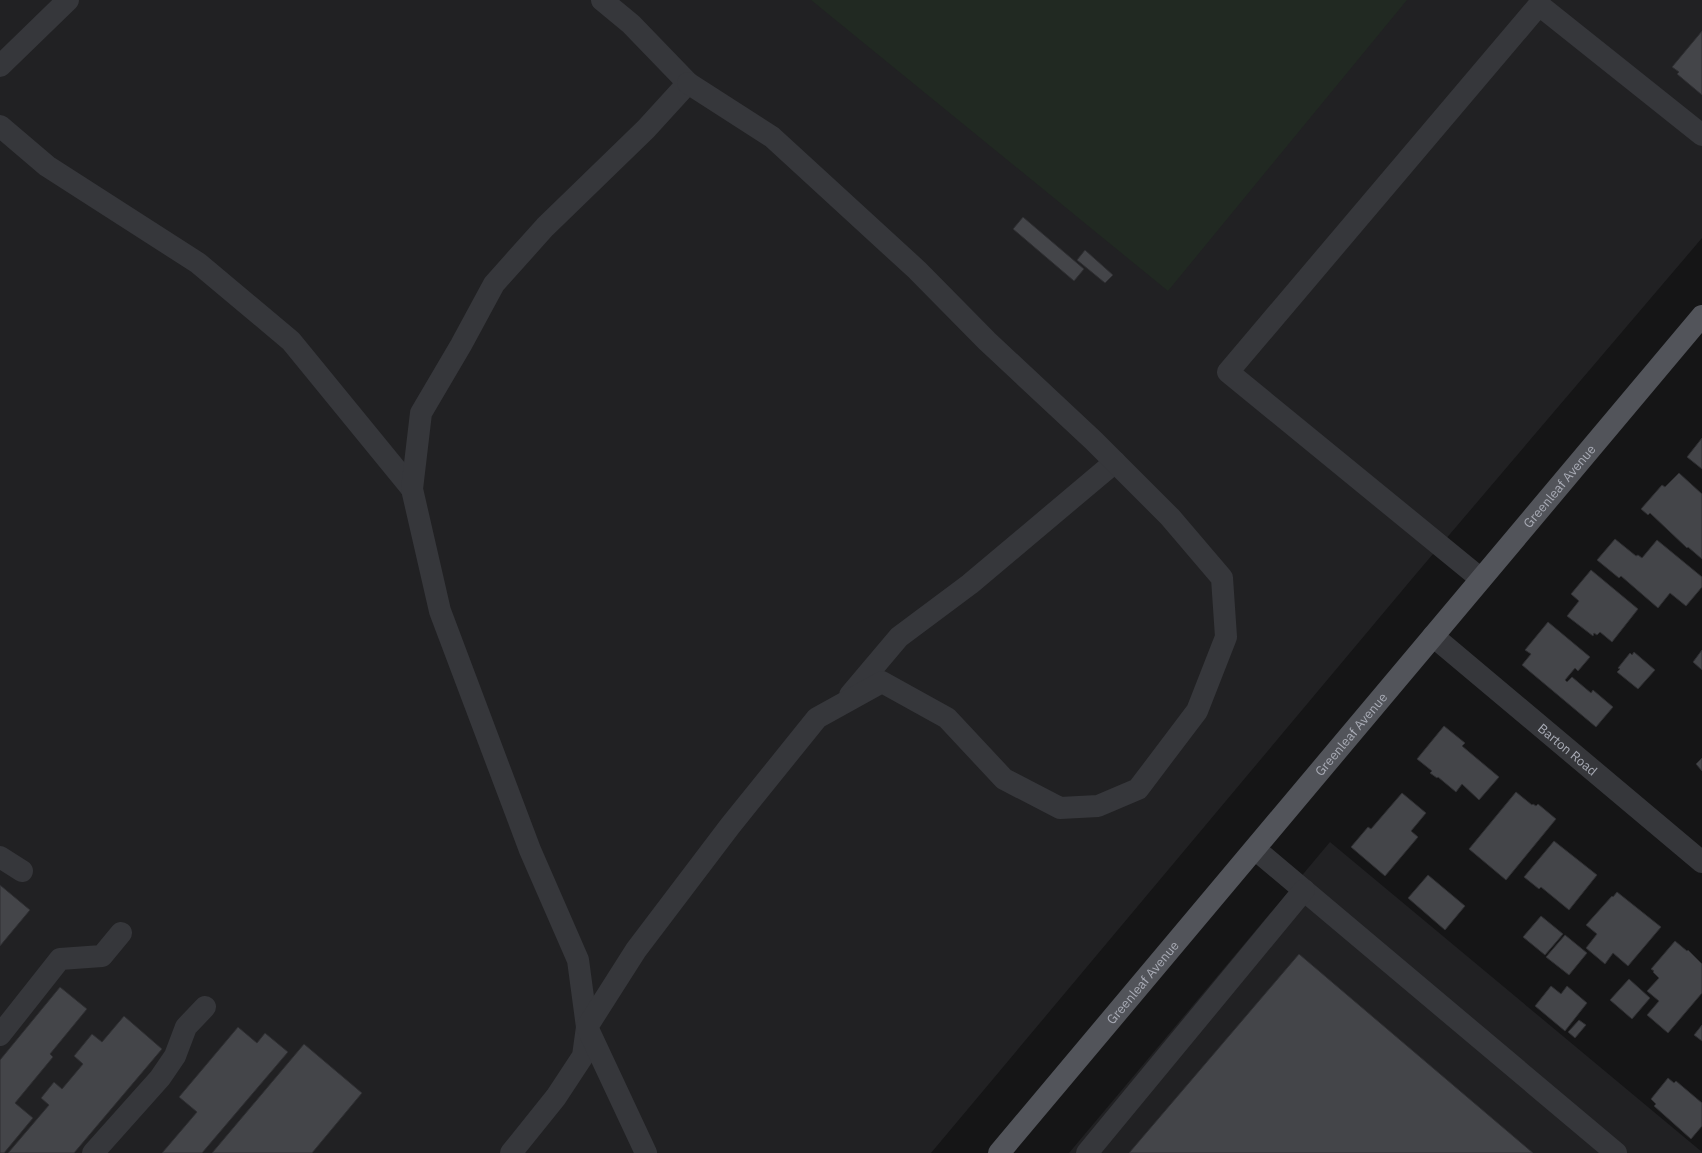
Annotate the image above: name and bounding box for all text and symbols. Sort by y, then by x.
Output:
street label: Greenleaf Avenue [1520,441,1599,532]
street label: Greenleaf Avenue [1311,689,1391,780]
street label: Barton Road [1534,720,1601,779]
street label: Greenleaf Avenue [1103,937,1183,1028]

